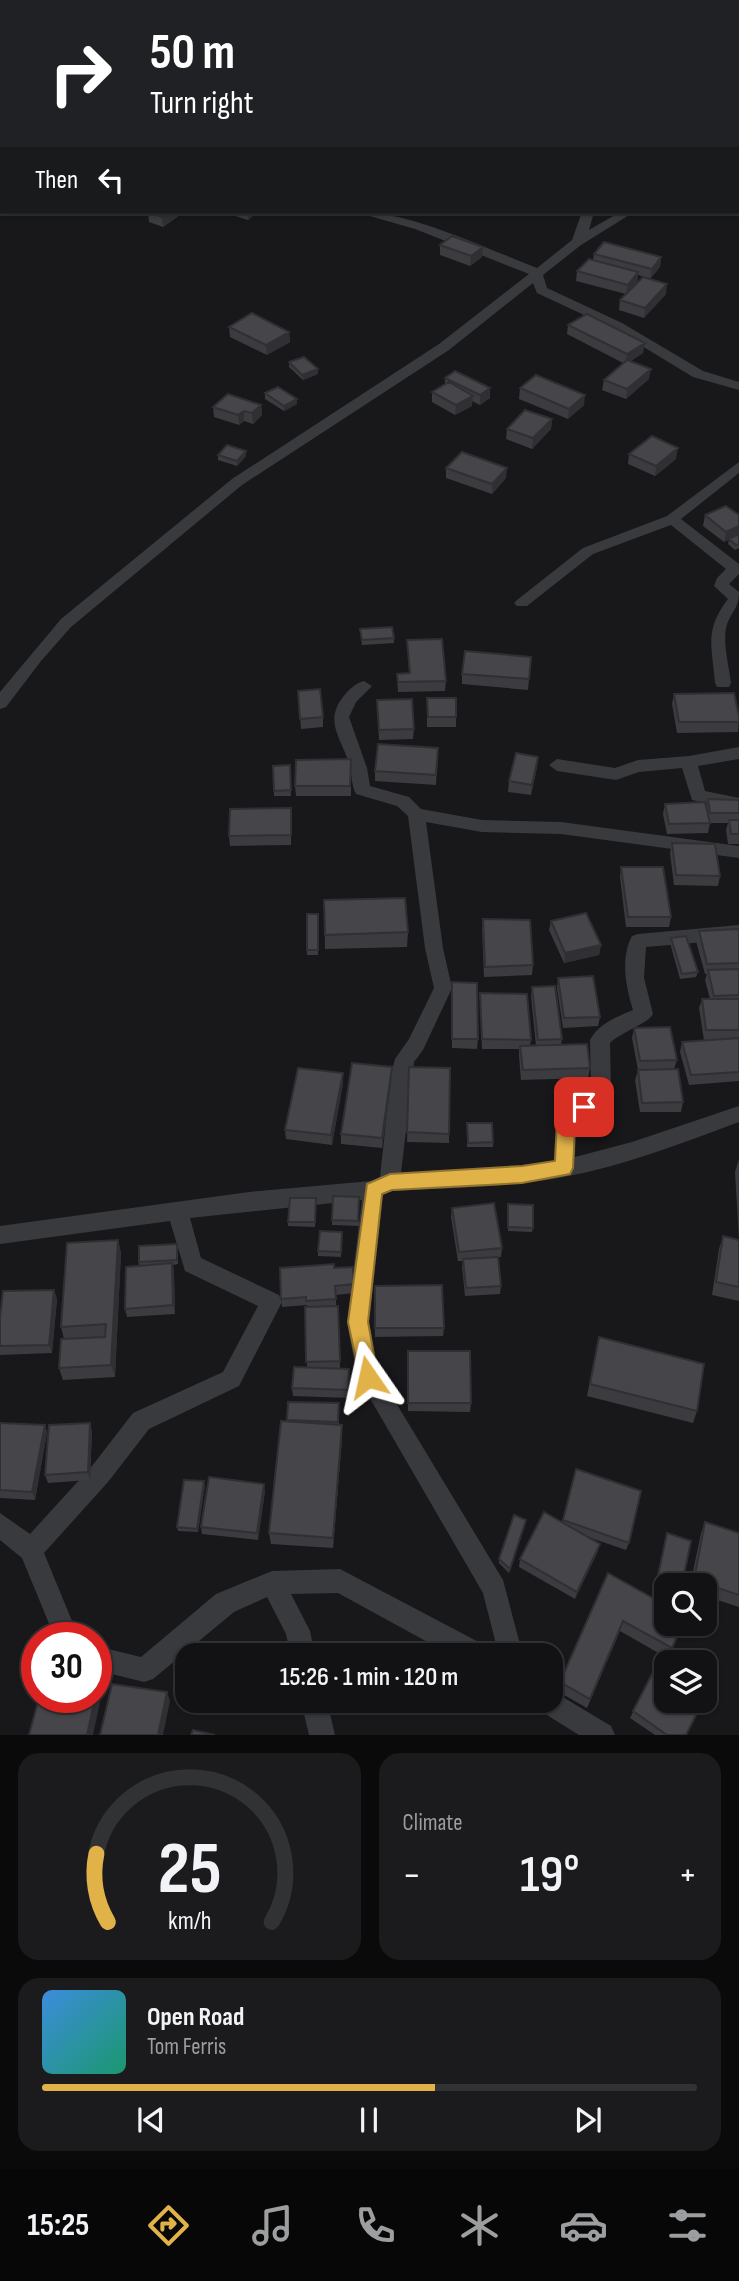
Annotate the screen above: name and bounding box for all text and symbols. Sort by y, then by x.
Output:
text: 50 m [150,24,235,83]
icon: right [35,28,126,119]
text: Turn right [150,84,254,123]
icon: left [92,161,130,199]
text: Then [35,165,78,196]
pin [554,1077,614,1137]
icon: arrive [565,1088,603,1126]
position arrow [331,1340,405,1414]
map controls [654,1573,717,1713]
button: search [654,1573,717,1636]
speed limit sign: 30 [21,1622,112,1713]
button: layers [654,1650,717,1713]
text: 15:26 · 1 min · 120 m [280,1662,458,1693]
text: Climate [403,1809,462,1837]
text: 25 [157,1827,221,1915]
text: 19° [520,1844,579,1907]
text: − [403,1853,421,1898]
text: + [678,1853,697,1898]
text: km/h [168,1906,211,1937]
text: Open Road [147,2002,244,2033]
text: Tom Ferris [147,2033,226,2061]
icon: previous [132,2101,170,2139]
icon: pause [350,2101,388,2139]
icon: next [569,2101,607,2139]
icon: directions [144,2201,193,2250]
icon: music [248,2201,297,2250]
icon: phone [351,2201,400,2250]
icon: climate [455,2201,504,2250]
icon: car [559,2201,608,2250]
icon: filters [663,2201,712,2250]
text: 15:25 [27,2206,89,2245]

